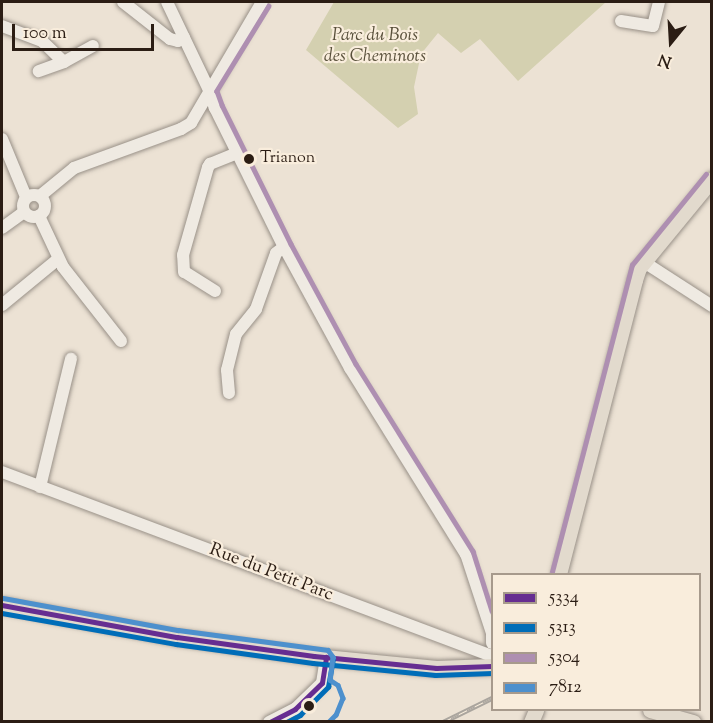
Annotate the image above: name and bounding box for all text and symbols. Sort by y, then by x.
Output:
scale bar [15,12,158,50]
north arrow [641,12,701,72]
text: 100 m [23,21,67,47]
park label: Parc du Bois des Cheminots [324,26,426,68]
text: N [656,47,675,73]
place label: Trianon [260,149,315,169]
marker: Trianon [243,153,255,165]
street label: Rue du Petit Parc [206,539,336,607]
legend [491,573,701,711]
text: 5334 [549,585,579,611]
text: 5313 [549,615,576,641]
text: 5304 [549,645,580,671]
text: 7812 [549,675,582,701]
unlabelled marker [303,700,315,712]

